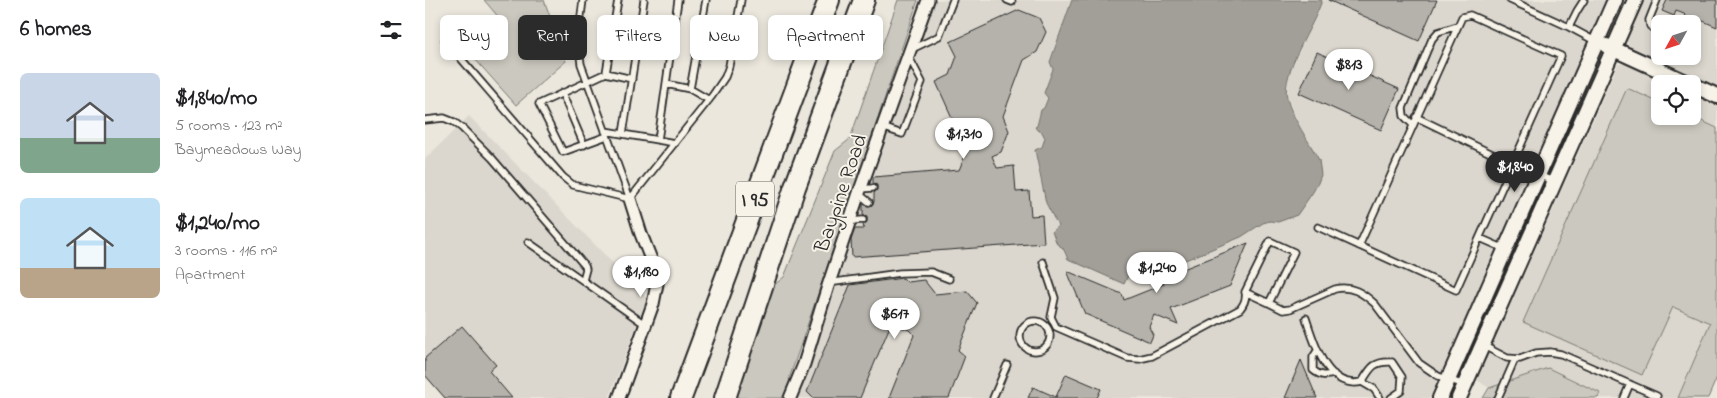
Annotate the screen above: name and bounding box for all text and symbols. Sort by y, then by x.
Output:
text: 6 homes [20,15,92,45]
chip: Buy [440,15,508,60]
chip: Rent [518,15,587,60]
chip: Filters [597,15,680,60]
chip: New [690,15,758,60]
chip: Apartment [768,15,883,60]
north arrow [1651,15,1701,65]
map controls [1651,15,1701,125]
icon: filters [377,16,405,44]
pin: $813 [1319,48,1379,91]
text: $813 [1335,53,1363,77]
button: locate [1651,75,1701,125]
text: $1,840/mo [175,84,257,114]
icon: home [60,93,120,153]
text: 5 rooms · 123 m² [175,114,283,138]
pin: $1,310 [923,118,1005,160]
text: $1,310 [946,122,982,146]
street label: Baypine Road [807,130,878,258]
text: Baymeadows Way [175,138,301,162]
pin: $1,840 [1474,150,1556,193]
text: $1,840 [1496,155,1534,179]
road number: I 95 [736,182,774,216]
text: $1,240/mo [175,209,260,239]
icon: home [60,218,120,278]
text: 3 rooms · 116 m² [175,239,278,263]
pin: $1,240 [1116,252,1198,294]
pin: $1,180 [600,256,682,298]
text: $1,240 [1138,256,1176,280]
text: $1,180 [623,260,659,284]
text: Apartment [175,263,245,287]
pin: $617 [865,298,925,340]
text: $617 [881,302,909,326]

